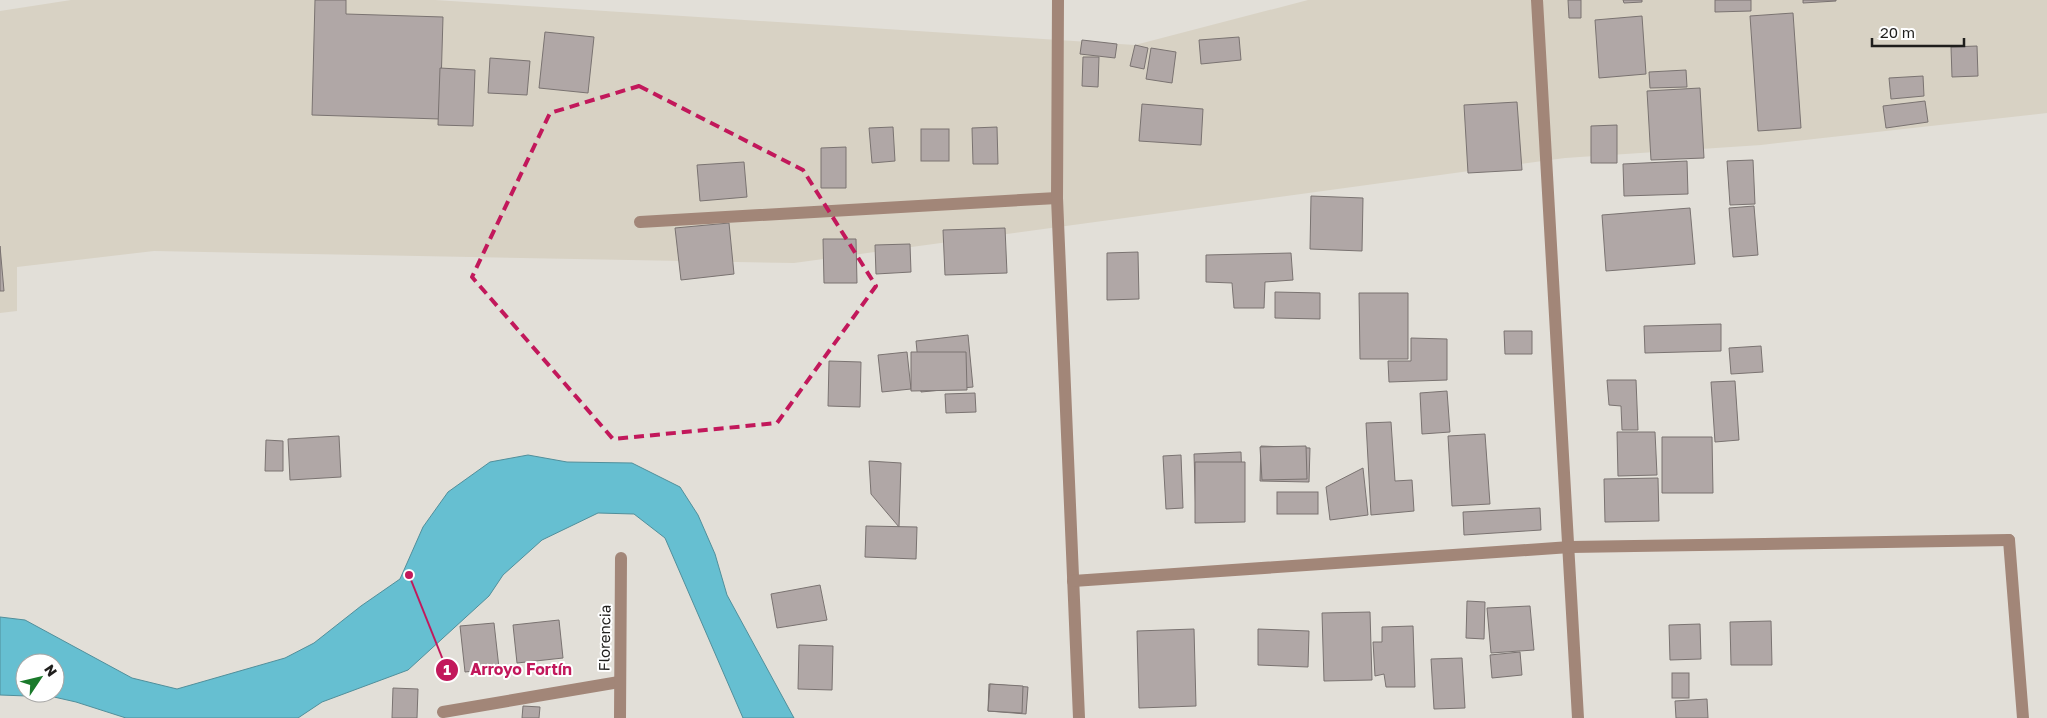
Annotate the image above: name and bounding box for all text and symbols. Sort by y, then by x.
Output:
scale bar [1872,15,1964,47]
text: 20 m [1880,23,1915,41]
street label: Florencia [594,604,614,672]
north arrow [15,653,65,703]
callout: Arroyo Fortín [435,654,582,685]
text: Arroyo Fortín [470,659,572,679]
text: 1 [443,660,451,678]
text: N [41,661,61,679]

